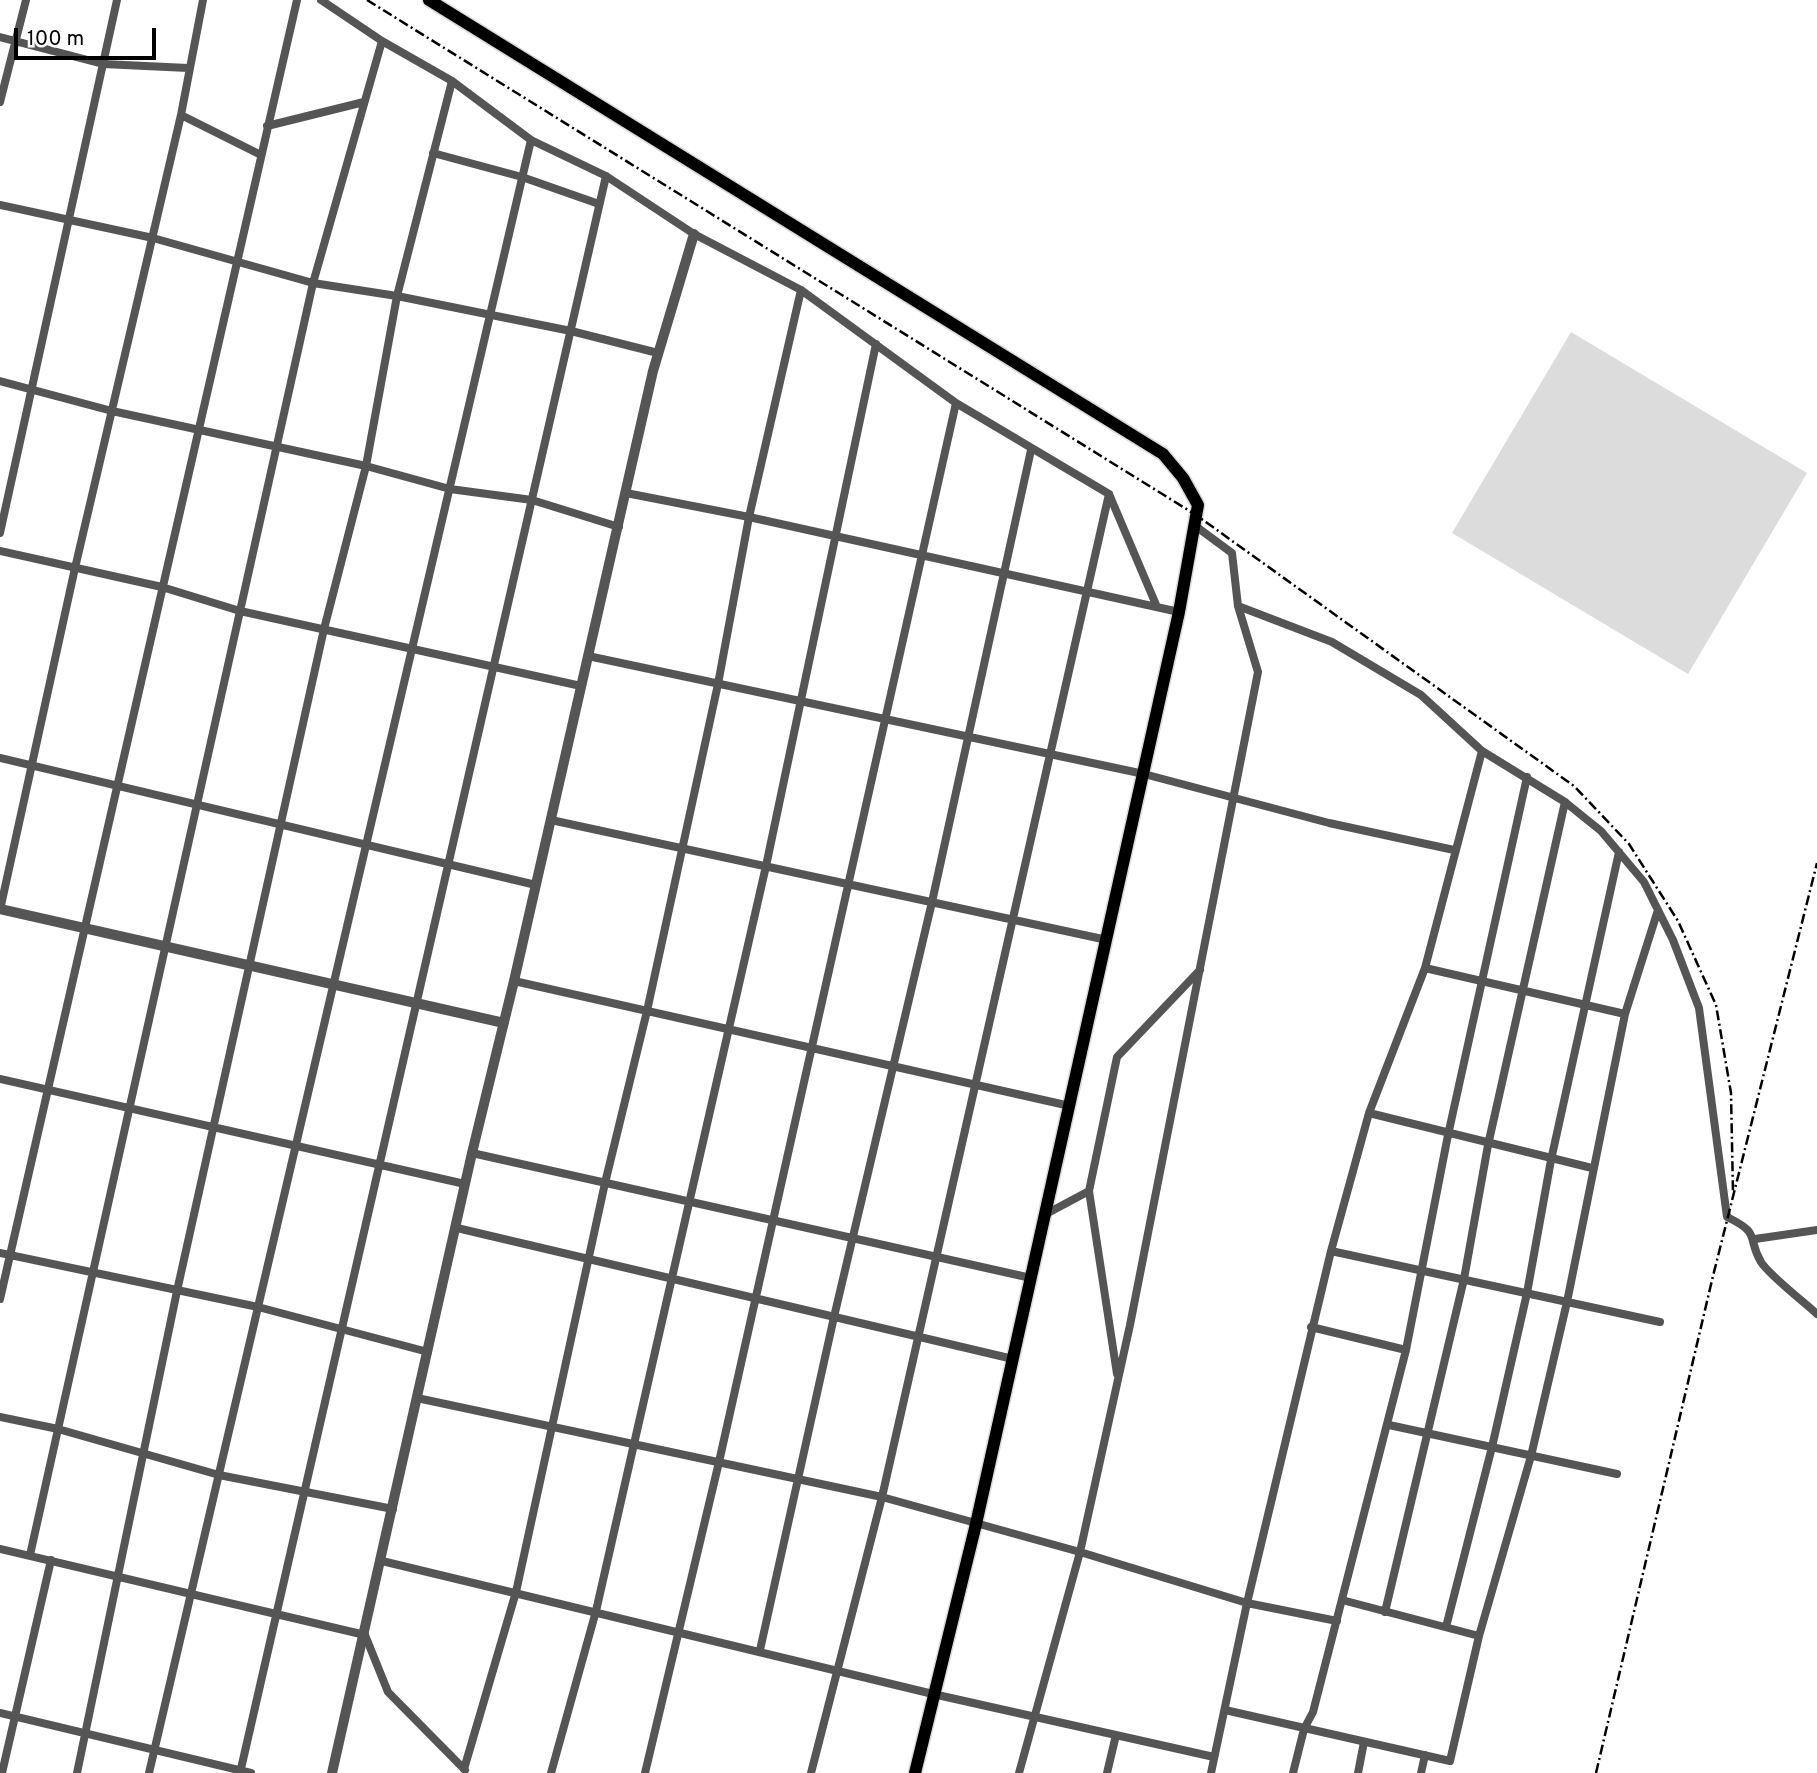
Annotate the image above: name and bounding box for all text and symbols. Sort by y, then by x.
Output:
scale bar [18,14,159,58]
text: 100 m [27,26,84,53]

